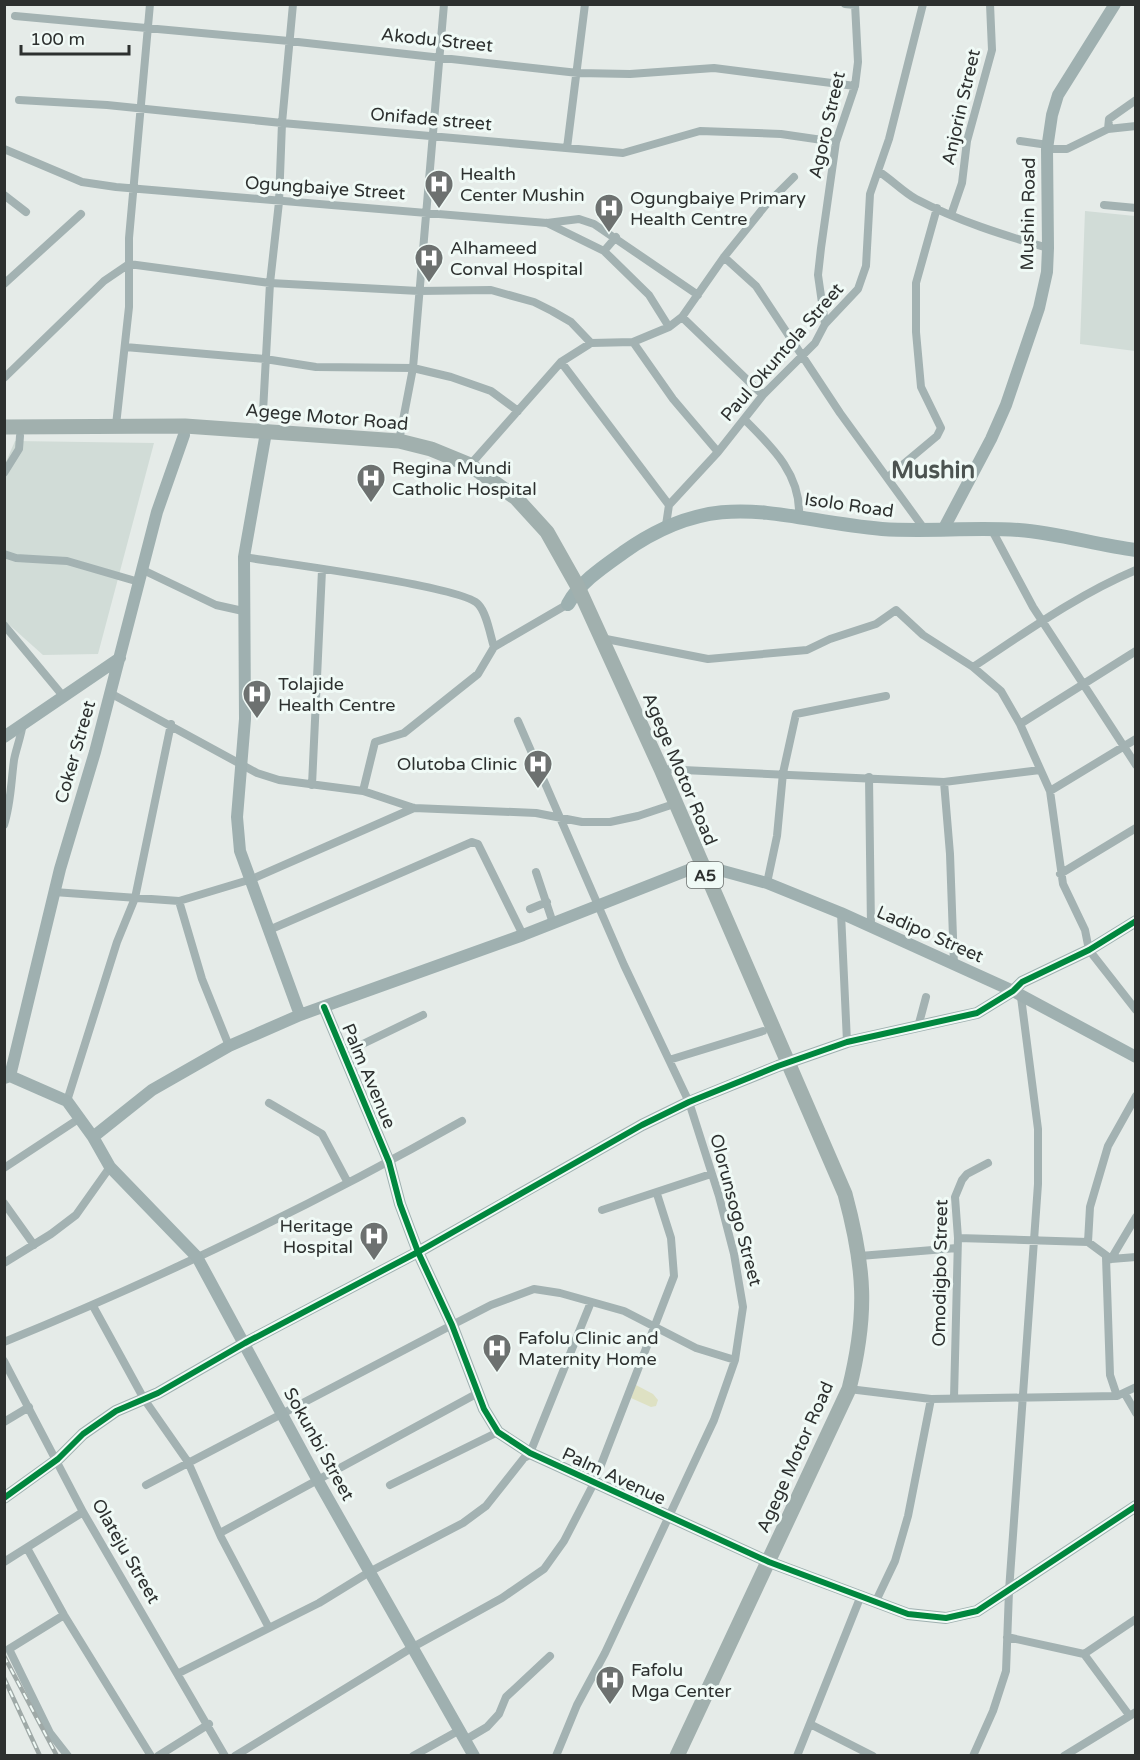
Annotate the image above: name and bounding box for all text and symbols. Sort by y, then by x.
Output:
scale bar [21,18,129,56]
street label: Akodu Street [380,23,494,57]
text: 100 m [30,28,85,50]
street label: Anjorin Street [937,47,985,167]
street label: Agoro Street [804,69,850,181]
street label: Onifade street [369,103,493,135]
street label: Mushin Road [1016,157,1040,271]
place label: Health Center Mushin [460,163,585,206]
hospital icon: Health Center Mushin [423,168,455,210]
street label: Ogungbaiye Street [244,171,406,205]
place label: Ogungbaiye Primary Health Centre [630,187,806,230]
hospital icon: Ogungbaiye Primary Health Centre [593,192,625,234]
place label: Alhameed Conval Hospital [450,237,583,280]
hospital icon: Alhameed Conval Hospital [413,242,445,284]
street label: Paul Okuntola Street [716,278,848,426]
street label: Agege Motor Road [245,399,409,435]
district label: Mushin [891,456,975,485]
place label: Regina Mundi Catholic Hospital [392,457,537,500]
hospital icon: Regina Mundi Catholic Hospital [355,462,387,504]
street label: Isolo Road [803,488,895,522]
place label: Tolajide Health Centre [278,673,396,716]
hospital icon: Tolajide Health Centre [241,678,273,720]
street label: Agege Motor Road [638,689,722,849]
street label: Coker Street [50,698,100,806]
hospital icon: Olutoba Clinic [522,748,554,790]
place label: Olutoba Clinic [397,753,517,775]
road number: A5 [687,862,723,888]
street label: Ladipo Street [873,901,987,967]
street label: Palm Avenue [337,1020,401,1132]
street label: Olorunsogo Street [705,1131,767,1289]
street label: Omodigbo Street [928,1199,952,1347]
place label: Heritage Hospital [280,1215,353,1258]
hospital icon: Heritage Hospital [358,1220,390,1262]
place label: Fafolu Clinic and Maternity Home [518,1327,659,1370]
hospital icon: Fafolu Clinic and Maternity Home [481,1332,513,1374]
street label: Agege Motor Road [752,1378,838,1536]
street label: Sokunbi Street [279,1384,359,1504]
street label: Palm Avenue [559,1442,669,1510]
street label: Olateju Street [87,1495,165,1607]
place label: Fafolu Mga Center [631,1659,731,1702]
hospital icon: Fafolu Mga Center [594,1664,626,1706]

